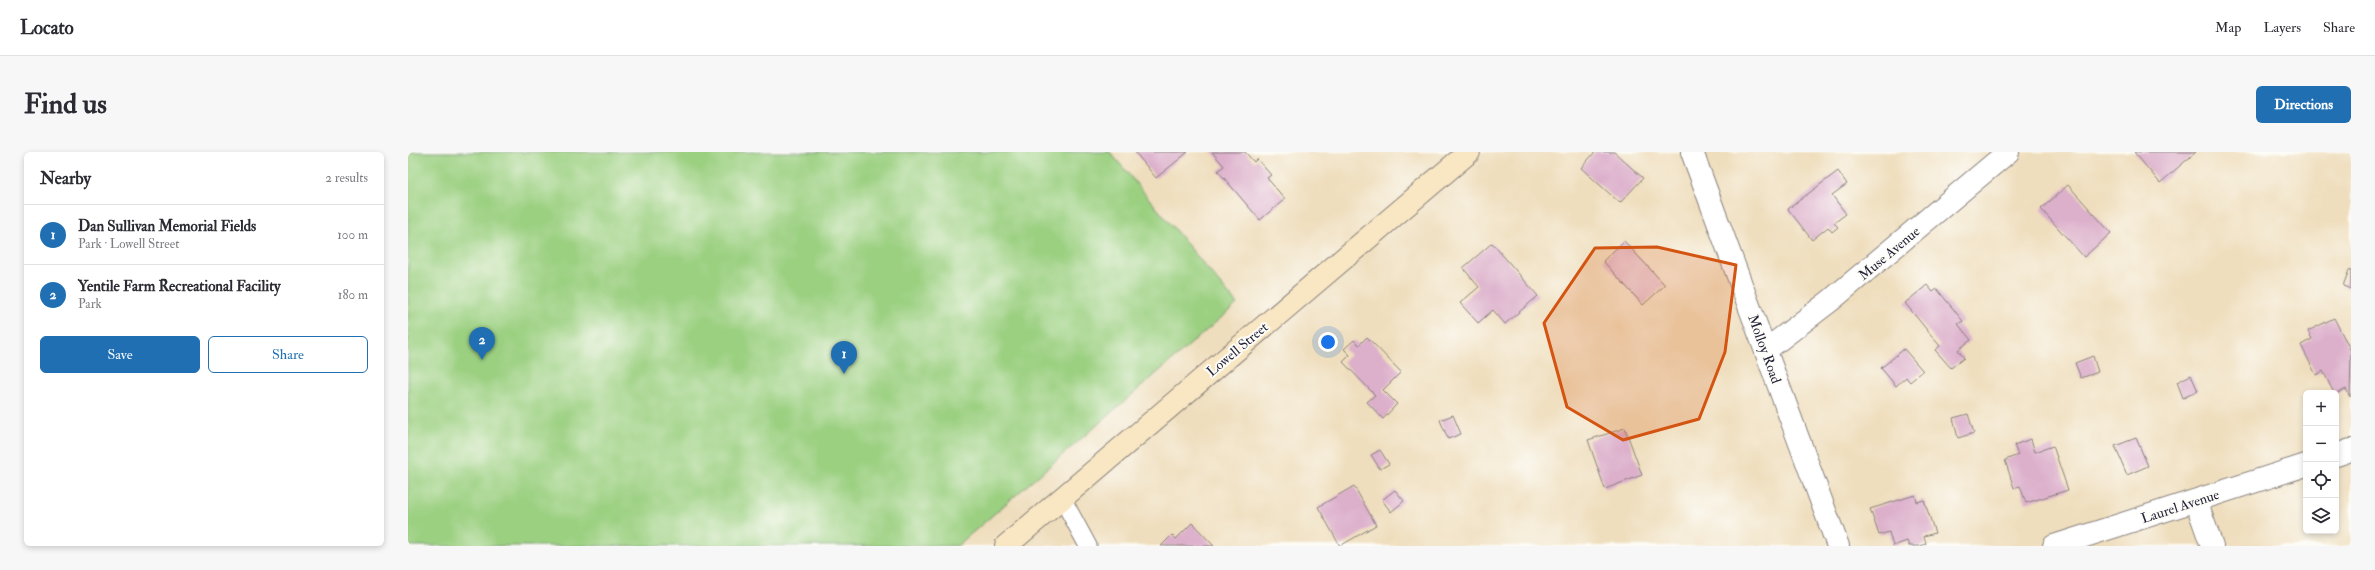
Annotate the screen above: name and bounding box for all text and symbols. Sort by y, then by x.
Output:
text: Locato [20,16,74,40]
text: Map [2215,19,2241,36]
text: Layers [2263,19,2301,36]
text: Share [2323,19,2355,36]
button: Directions [2256,86,2351,123]
text: Find us [24,87,107,122]
text: Nearby [40,168,91,189]
text: 2 results [325,170,368,186]
text: Dan Sullivan Memorial Fields [78,217,256,236]
street label: Muse Avenue [1855,223,1924,284]
text: 1 [51,227,55,243]
text: 100 m [337,227,368,243]
text: Park · Lowell Street [78,236,179,252]
text: Yentile Farm Recreational Facility [78,277,281,296]
text: 2 [50,287,56,303]
text: 180 m [338,287,368,303]
text: Park [78,296,102,312]
street label: Molloy Road [1743,312,1785,386]
street label: Lowell Street [1203,318,1272,380]
pin: 2 [469,327,495,360]
your location [1318,332,1338,352]
button: Save [40,336,200,373]
button: Share [208,336,368,373]
pin: 1 [831,341,857,374]
map controls [2303,390,2339,534]
button: + [2303,390,2339,426]
button: − [2303,426,2339,462]
button: locate [2303,462,2339,498]
street label: Laurel Avenue [2139,486,2222,527]
button: layers [2303,498,2339,534]

